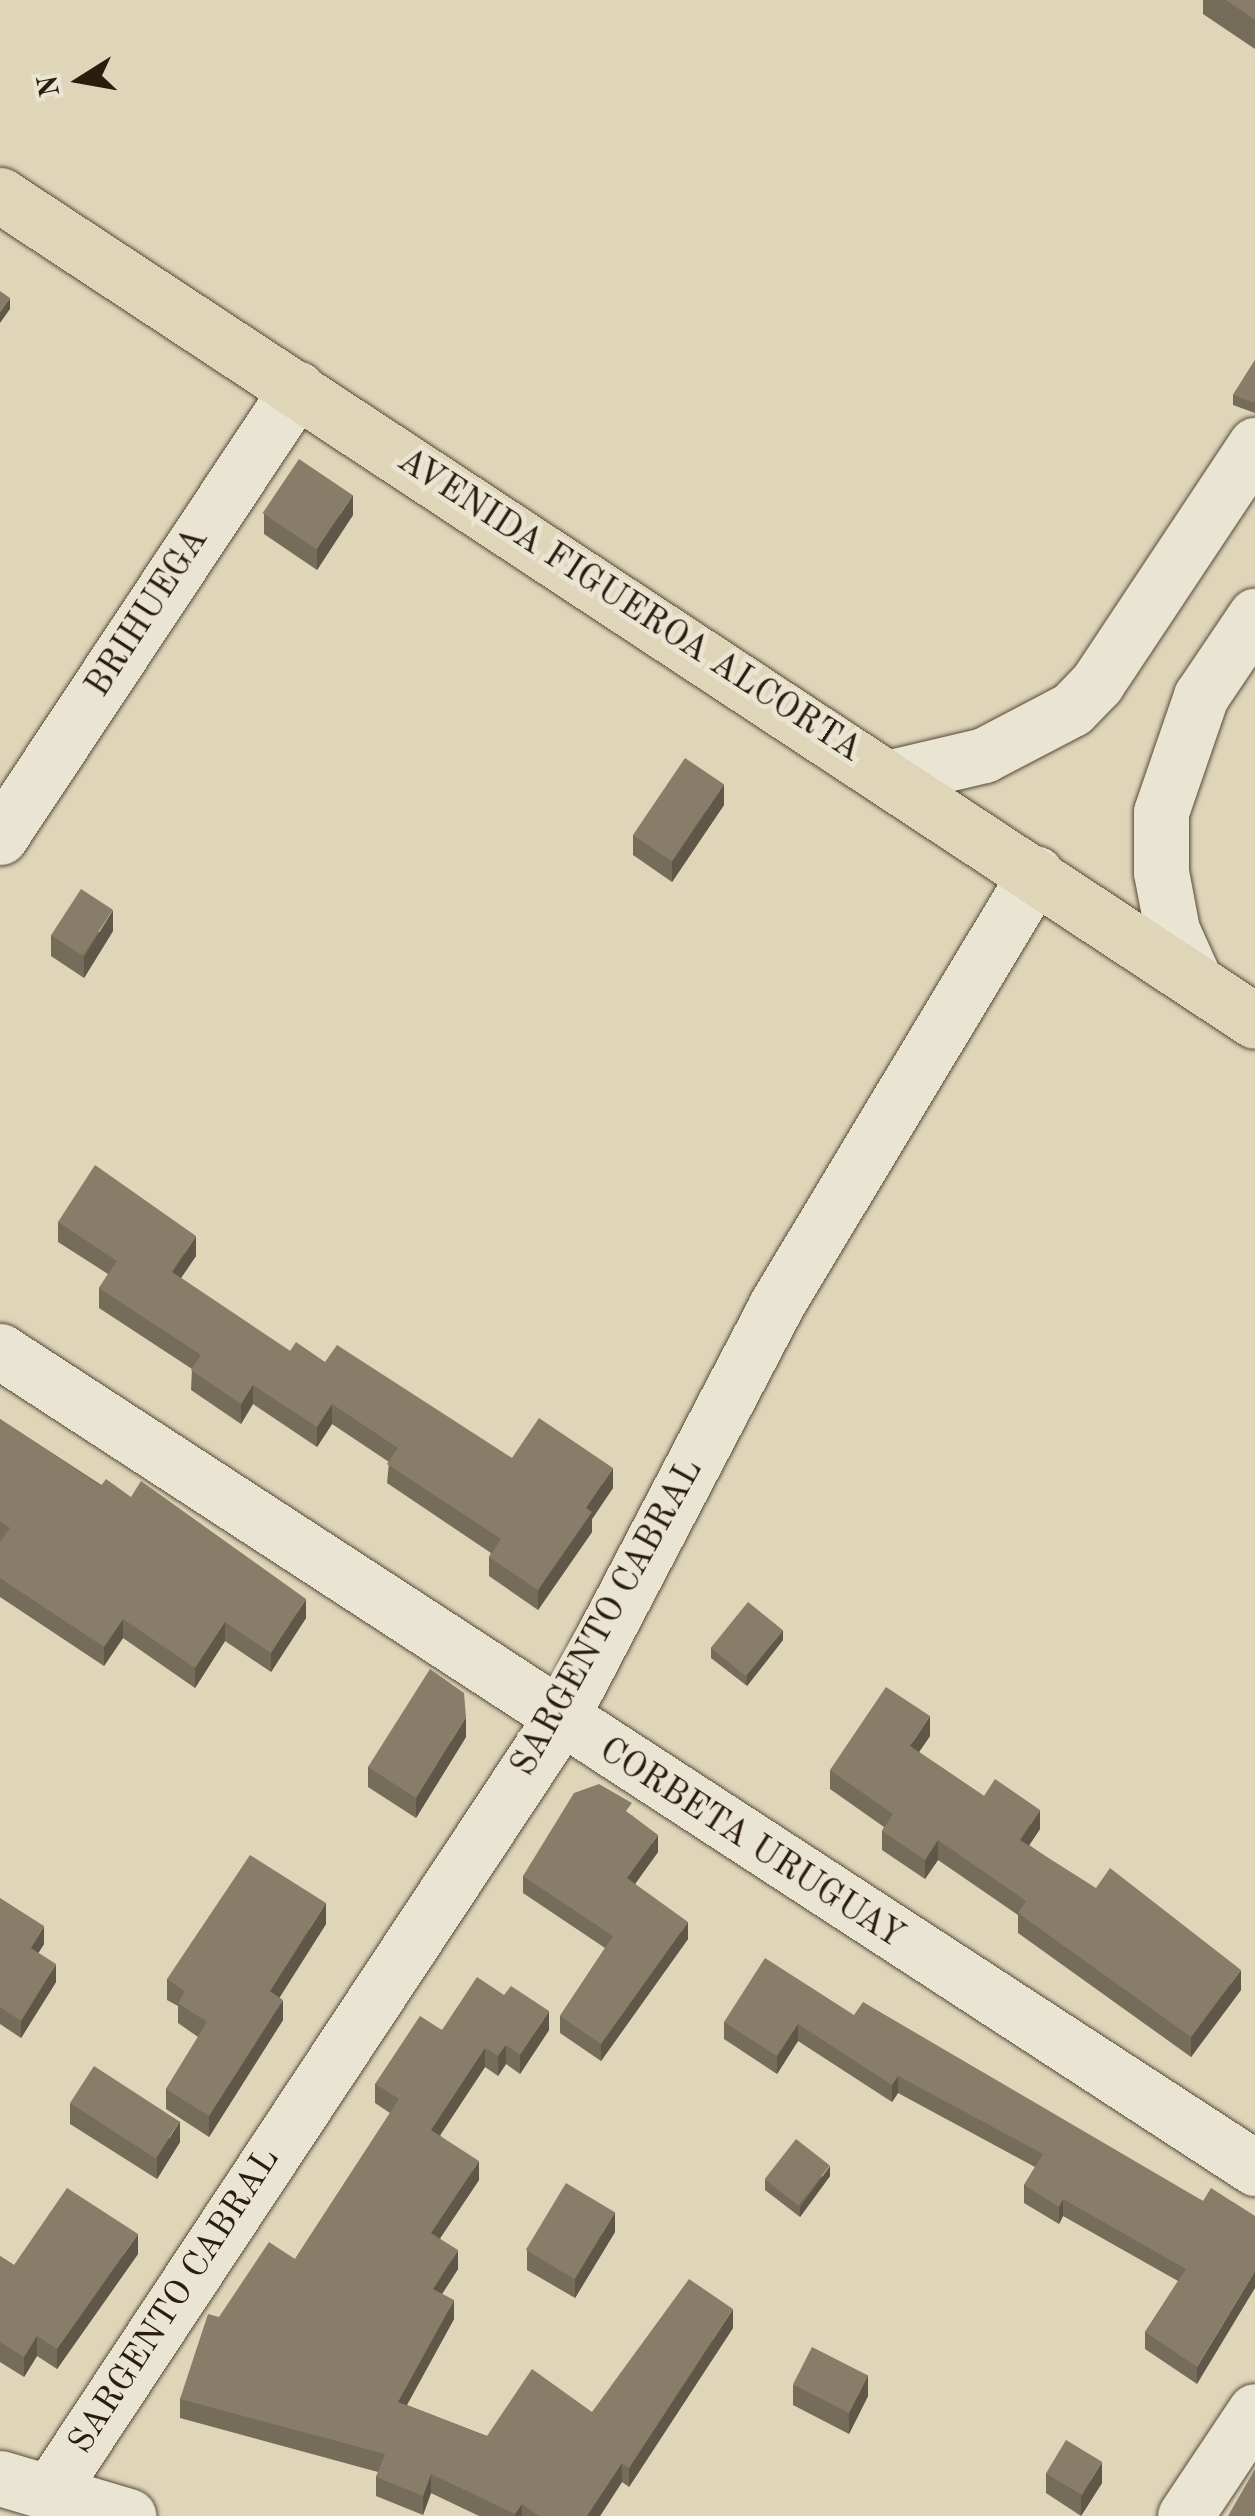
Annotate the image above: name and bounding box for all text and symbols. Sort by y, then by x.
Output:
north arrow [30,30,130,130]
text: N [35,73,66,99]
street label: AVENIDA FIGUEROA ALCORTA [389,440,869,772]
street label: BRIHUEGA [78,521,218,705]
street label: SARGENTO CABRAL [503,1452,713,1784]
street label: CORBETA URUGUAY [591,1730,911,1958]
street label: SARGENTO CABRAL [60,2140,290,2462]

